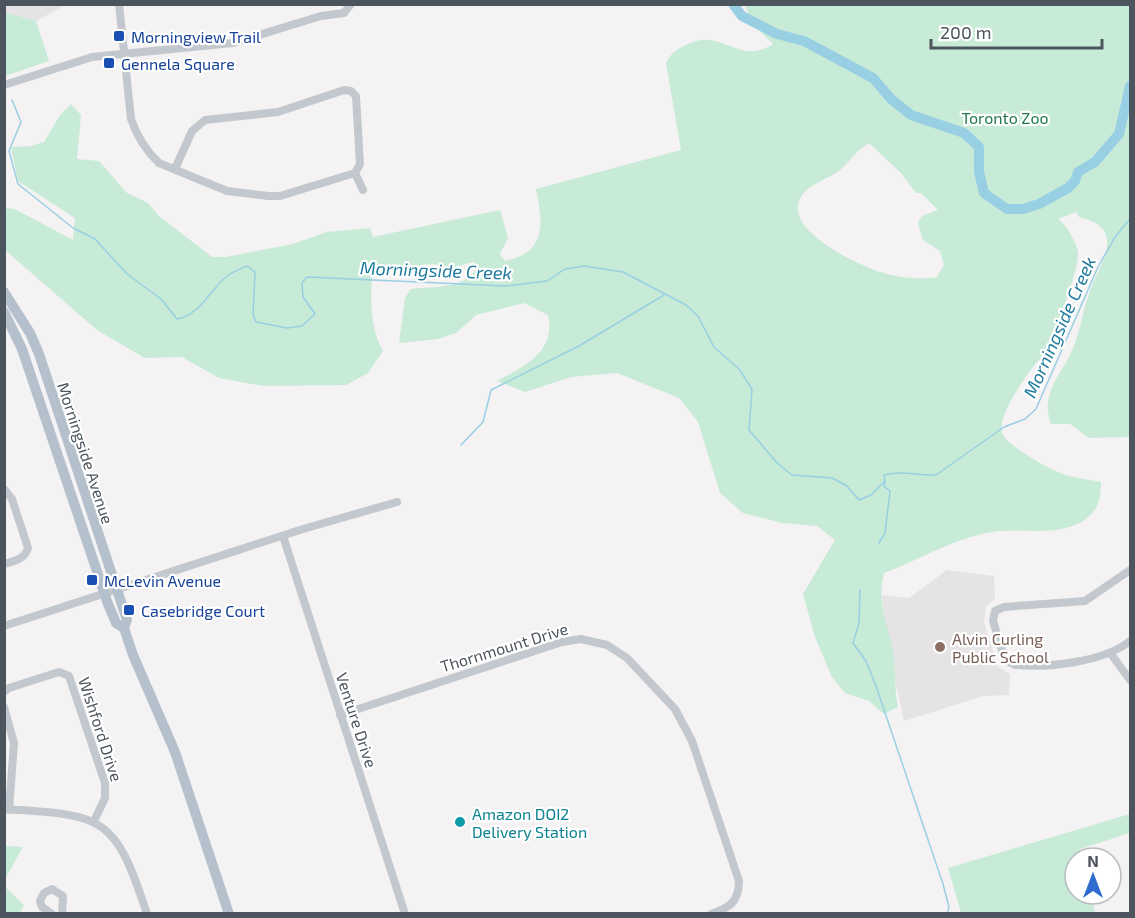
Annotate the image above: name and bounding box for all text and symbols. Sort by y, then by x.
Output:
scale bar [931,12,1102,50]
text: 200 m [940,21,992,43]
place label: Morningview Trail [131,27,261,46]
marker: Morningview Trail [112,29,126,43]
place label: Gennela Square [121,54,235,73]
marker: Gennela Square [102,56,116,70]
park label: Toronto Zoo [961,108,1049,127]
water label: Morningside Creek [1018,253,1100,401]
water label: Morningside Creek [360,256,512,284]
street label: Morningside Avenue [54,380,118,526]
place label: McLevin Avenue [104,571,221,590]
marker: McLevin Avenue [85,573,99,587]
place label: Casebridge Court [141,601,265,620]
marker: Casebridge Court [122,603,136,617]
street label: Thornmount Drive [438,619,570,675]
place label: Alvin Curling Public School [952,629,1049,666]
marker: Alvin Curling Public School [933,640,947,654]
street label: Venture Drive [333,670,381,770]
street label: Wishford Drive [75,674,127,784]
place label: Amazon DOI2 Delivery Station [472,804,587,841]
marker: Amazon DOI2 Delivery Station [453,815,467,829]
north arrow [1063,846,1123,906]
text: N [1087,851,1099,870]

